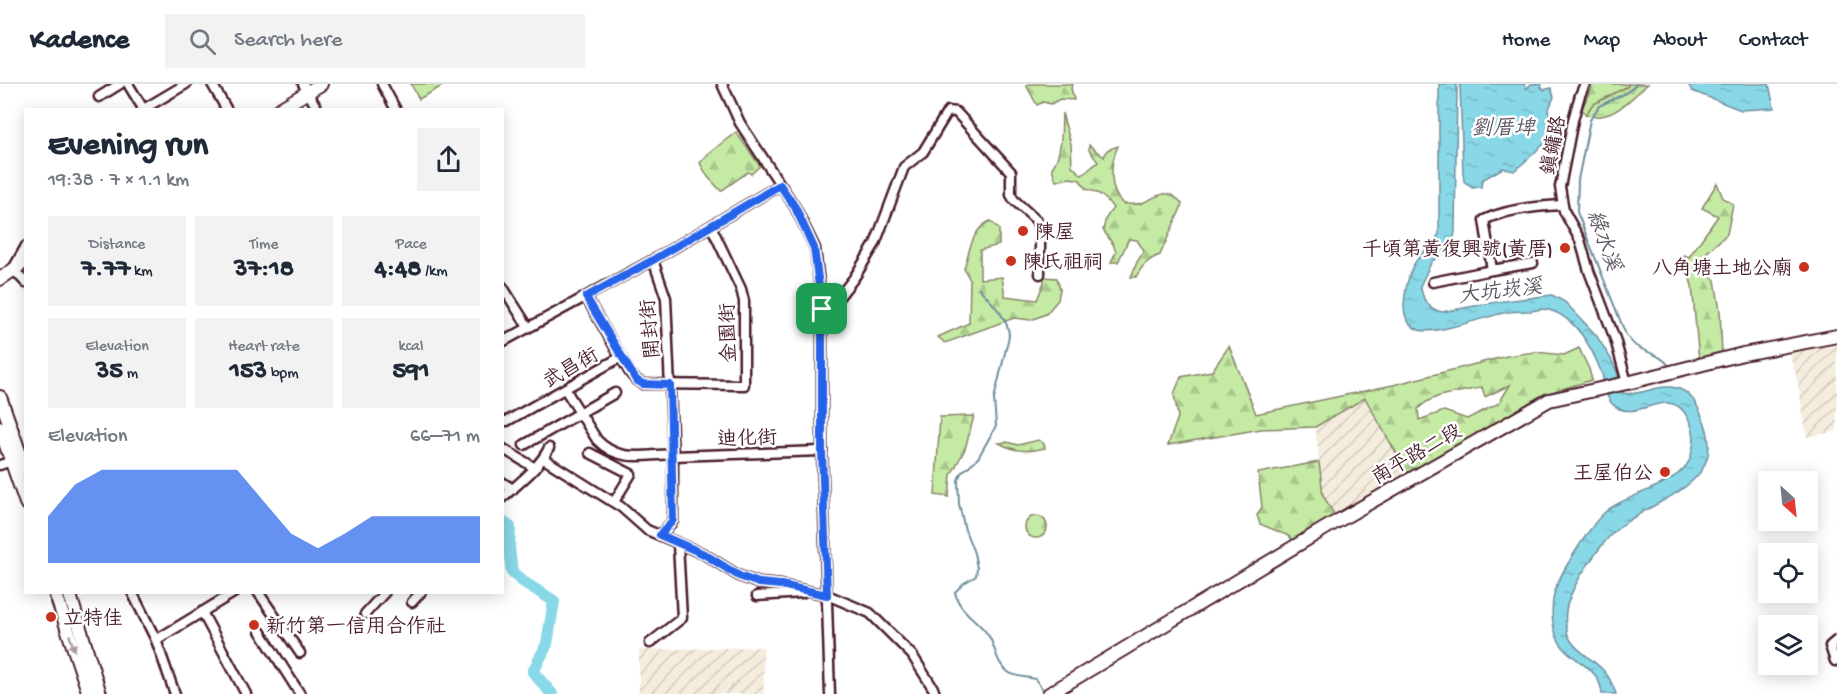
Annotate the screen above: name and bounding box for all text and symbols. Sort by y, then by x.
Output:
search box [165,14,585,68]
text: Kadence [30,25,129,58]
icon: search [186,25,219,58]
text: Search here [234,28,342,54]
text: Home [1502,29,1550,54]
text: Map [1583,29,1620,54]
text: About [1653,29,1706,54]
text: Contact [1739,29,1807,54]
street label: 鎮鏞路 [1536,113,1573,177]
water label: 劉厝埤 [1472,116,1536,143]
text: Evening run [48,128,208,166]
button: share [417,128,480,191]
text: 19:38 · 7 × 1.1 km [48,170,189,193]
water label: 綠水溪 [1579,207,1626,276]
place label: 陳屋 [1035,221,1075,246]
marker: 陳屋 [1016,224,1030,238]
text: Distance [89,236,145,255]
text: Time [249,236,279,255]
text: Pace [395,236,427,255]
place label: 千頃第黃復興號(黃厝) [1362,238,1553,263]
marker: 千頃第黃復興號(黃厝) [1558,241,1572,255]
place label: 陳氏祖祠 [1023,251,1103,276]
marker: 陳氏祖祠 [1004,254,1018,268]
text: 7.77 [81,255,130,286]
text: 37:18 [234,255,294,286]
text: 4:48 [374,255,421,286]
place label: 八角塘土地公廟 [1652,257,1792,282]
marker: 八角塘土地公廟 [1797,260,1811,274]
text: km [130,263,153,282]
text: /km [421,263,448,282]
water label: 大坑崁溪 [1457,274,1545,311]
pin [796,283,847,334]
icon: arrive [805,292,838,325]
street label: 開封街 [637,298,667,360]
street label: 金園街 [716,302,743,363]
text: Elevation [85,338,149,357]
text: Heart rate [228,338,300,357]
text: kcal [399,338,423,357]
street label: 武昌街 [539,343,603,395]
text: 35 [96,357,123,388]
text: 153 [229,357,267,388]
text: 591 [392,357,430,388]
text: m [123,365,138,384]
text: bpm [267,365,299,384]
street label: 南平路二段 [1368,419,1467,491]
text: Elevation [48,426,128,449]
text: 66–71 m [410,426,480,449]
street label: 迪化街 [717,426,778,453]
place label: 王屋伯公 [1573,462,1653,487]
marker: 王屋伯公 [1658,465,1672,479]
north arrow [1758,471,1818,531]
map controls [1758,471,1818,675]
button: locate [1758,543,1818,603]
place label: 立特佳 [63,607,123,632]
marker: 立特佳 [44,610,58,624]
place label: 新竹第一信用合作社 [266,615,446,640]
button: layers [1758,615,1818,675]
marker: 新竹第一信用合作社 [247,618,261,632]
one-way arrow [68,634,77,652]

